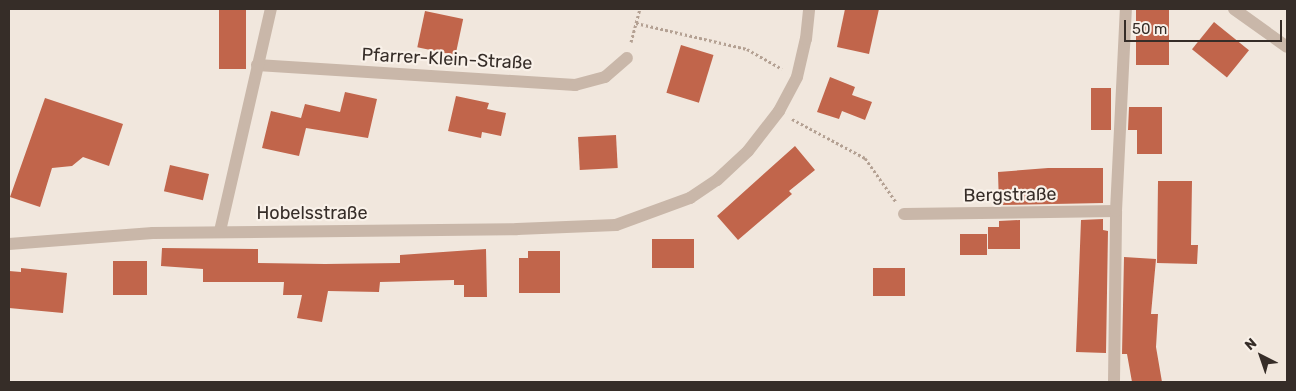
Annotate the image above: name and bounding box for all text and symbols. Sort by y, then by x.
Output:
scale bar [1126,10,1284,42]
text: 50 m [1132,20,1167,38]
street label: Pfarrer-Klein-Straße [361,44,533,74]
street label: Bergstraße [963,183,1057,207]
street label: Hobelsstraße [256,202,368,224]
north arrow [1236,331,1286,381]
text: N [1241,335,1260,354]

